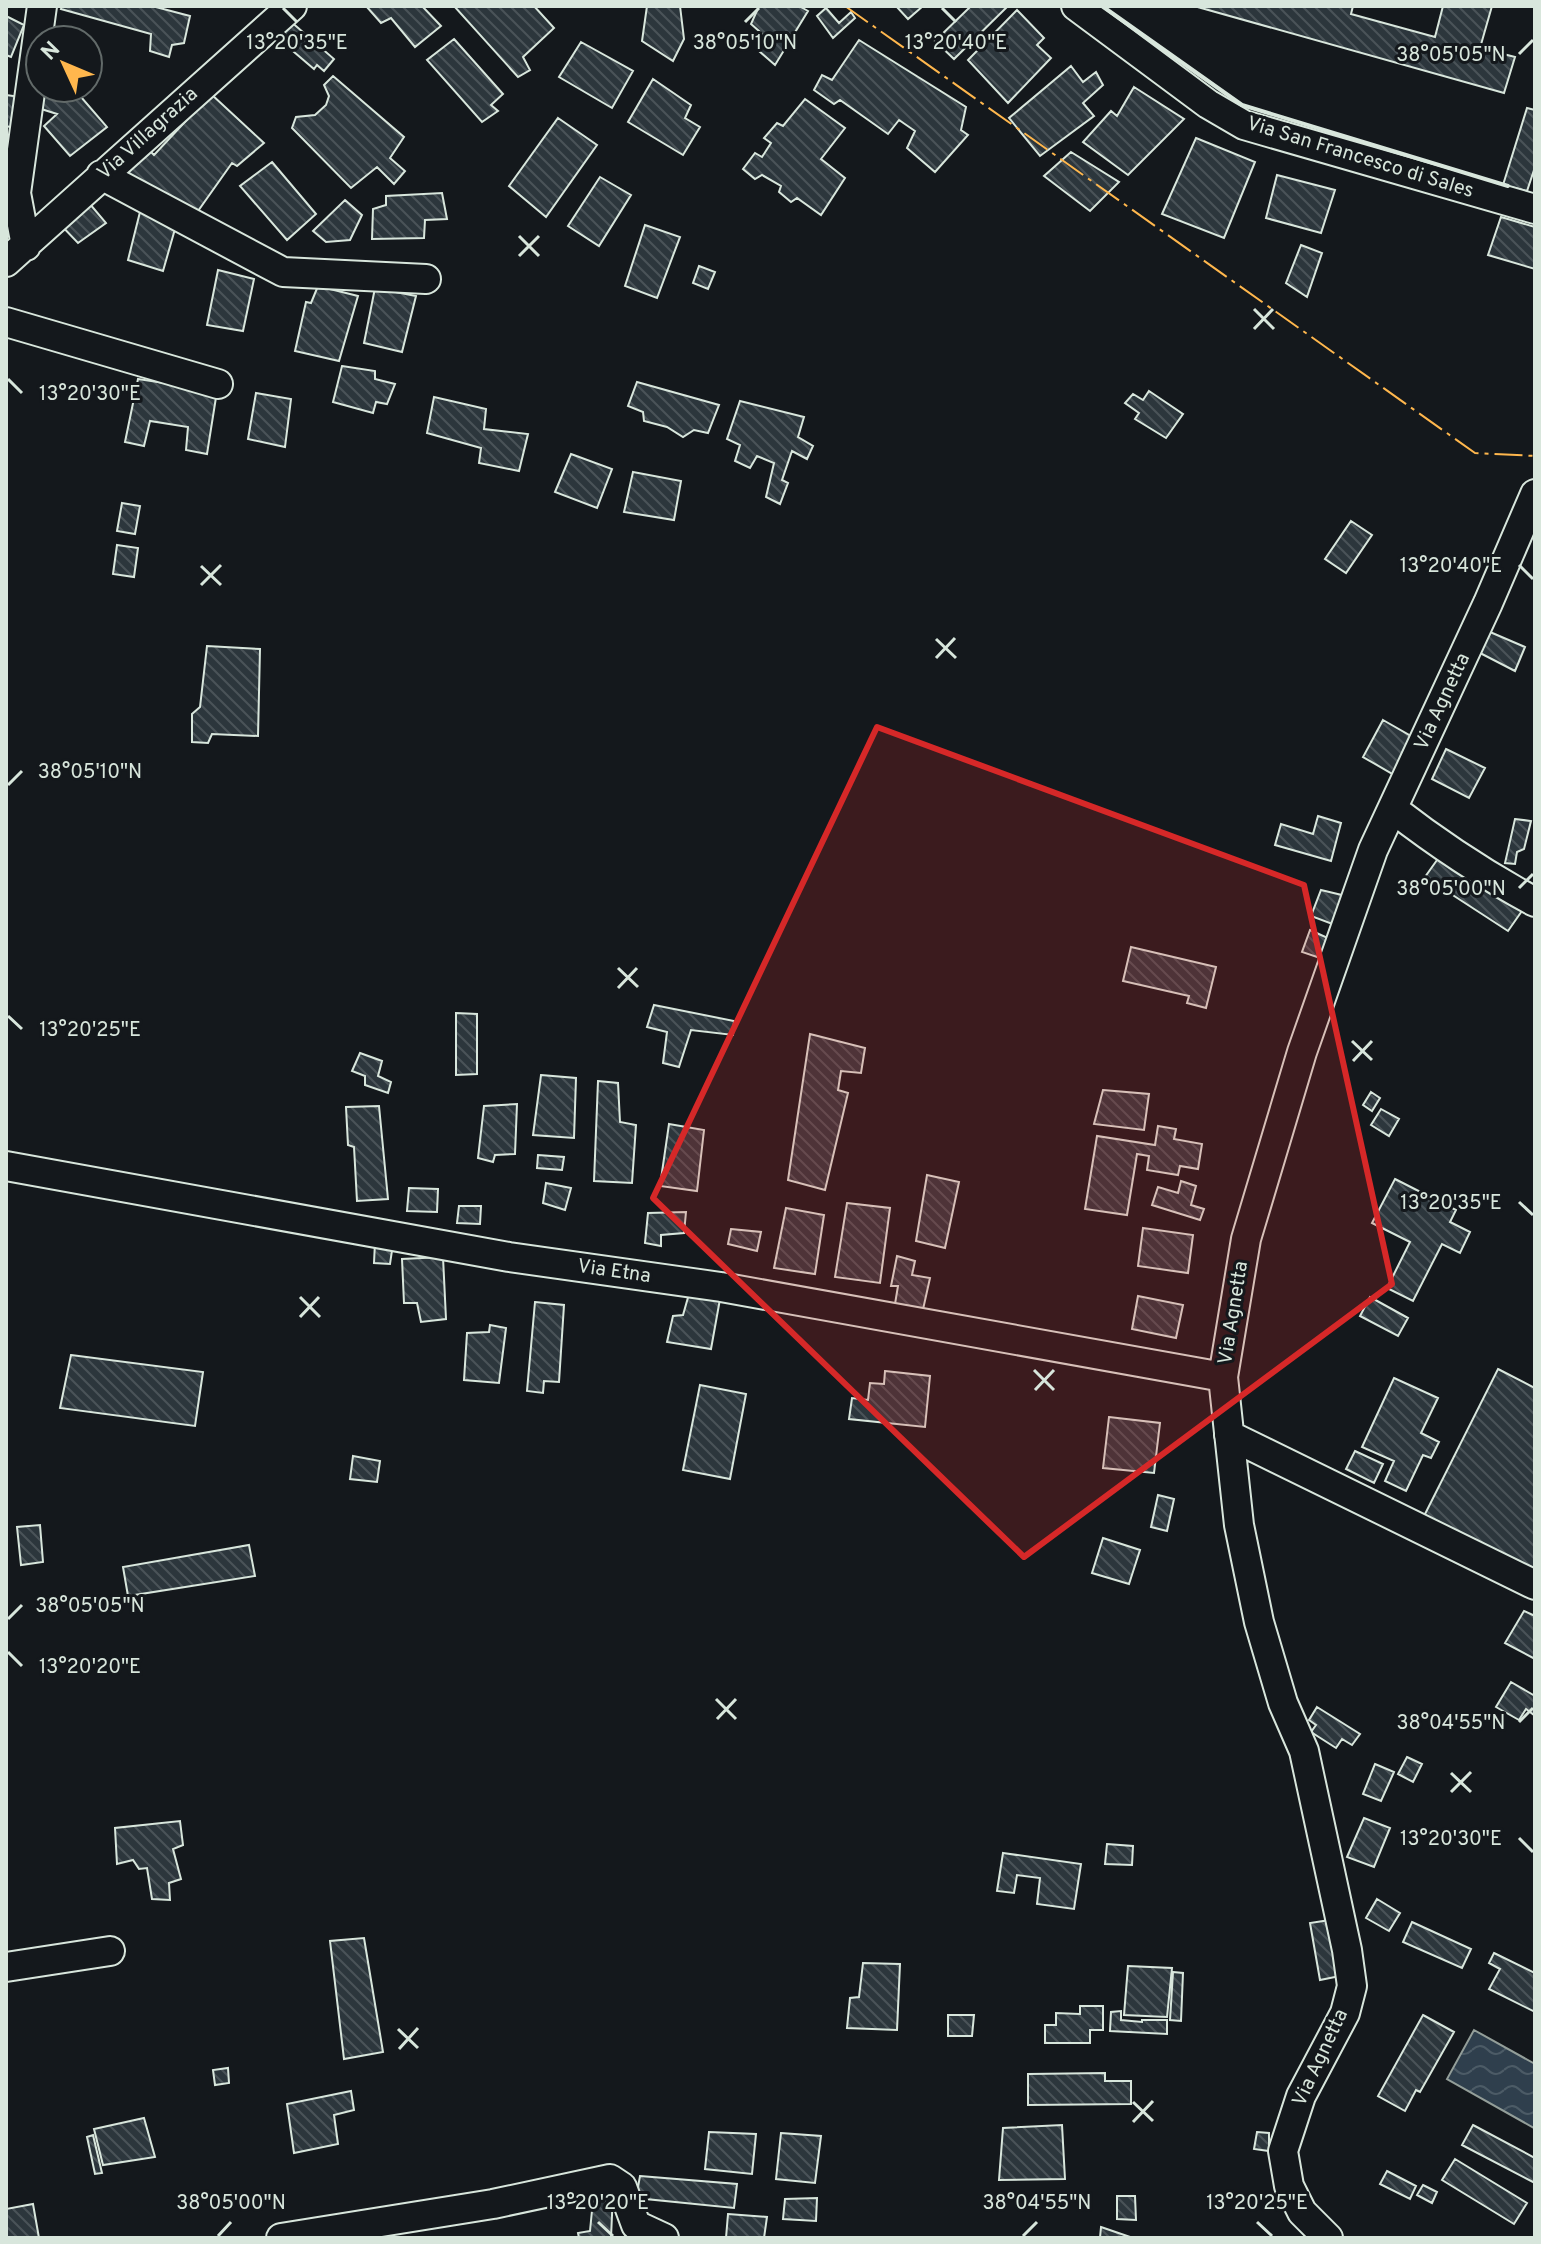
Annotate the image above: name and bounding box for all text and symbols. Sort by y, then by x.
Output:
north arrow [24,24,104,104]
text: 13°20'35"E [246,31,348,57]
text: 38°05'10"N [693,31,797,57]
text: 13°20'40"E [905,31,1007,57]
text: N [36,37,67,67]
text: 38°05'05"N [1396,43,1506,69]
street label: Via Villagrazia [92,82,204,186]
street label: Via San Francesco di Sales [1243,111,1477,205]
text: 13°20'30"E [39,382,141,408]
text: 13°20'40"E [1400,554,1502,580]
street label: Via Agnetta [1409,649,1477,755]
text: 38°05'10"N [38,760,142,786]
text: 38°05'00"N [1396,877,1506,903]
text: 13°20'25"E [39,1018,141,1044]
text: 13°20'35"E [1400,1191,1502,1217]
street label: Via Etna [576,1254,652,1290]
street label: Via Agnetta [1213,1259,1255,1367]
text: 38°05'05"N [35,1594,145,1620]
text: 13°20'20"E [39,1655,141,1681]
text: 38°04'55"N [1396,1711,1506,1737]
text: 13°20'30"E [1400,1827,1502,1853]
street label: Via Agnetta [1287,2005,1355,2111]
text: 38°05'00"N [176,2191,286,2217]
text: 13°20'20"E [547,2191,649,2217]
text: 38°04'55"N [982,2191,1092,2217]
text: 13°20'25"E [1206,2191,1308,2217]

